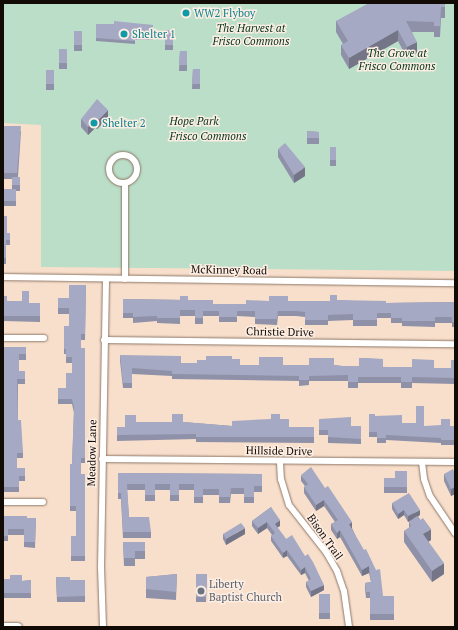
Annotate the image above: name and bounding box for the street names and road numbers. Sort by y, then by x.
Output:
street label: McKinney Road [191,263,267,277]
street label: Christie Drive [246,325,314,339]
street label: Meadow Lane [85,419,99,487]
street label: Hillside Drive [246,444,312,458]
street label: Bison Trail [304,512,346,562]

